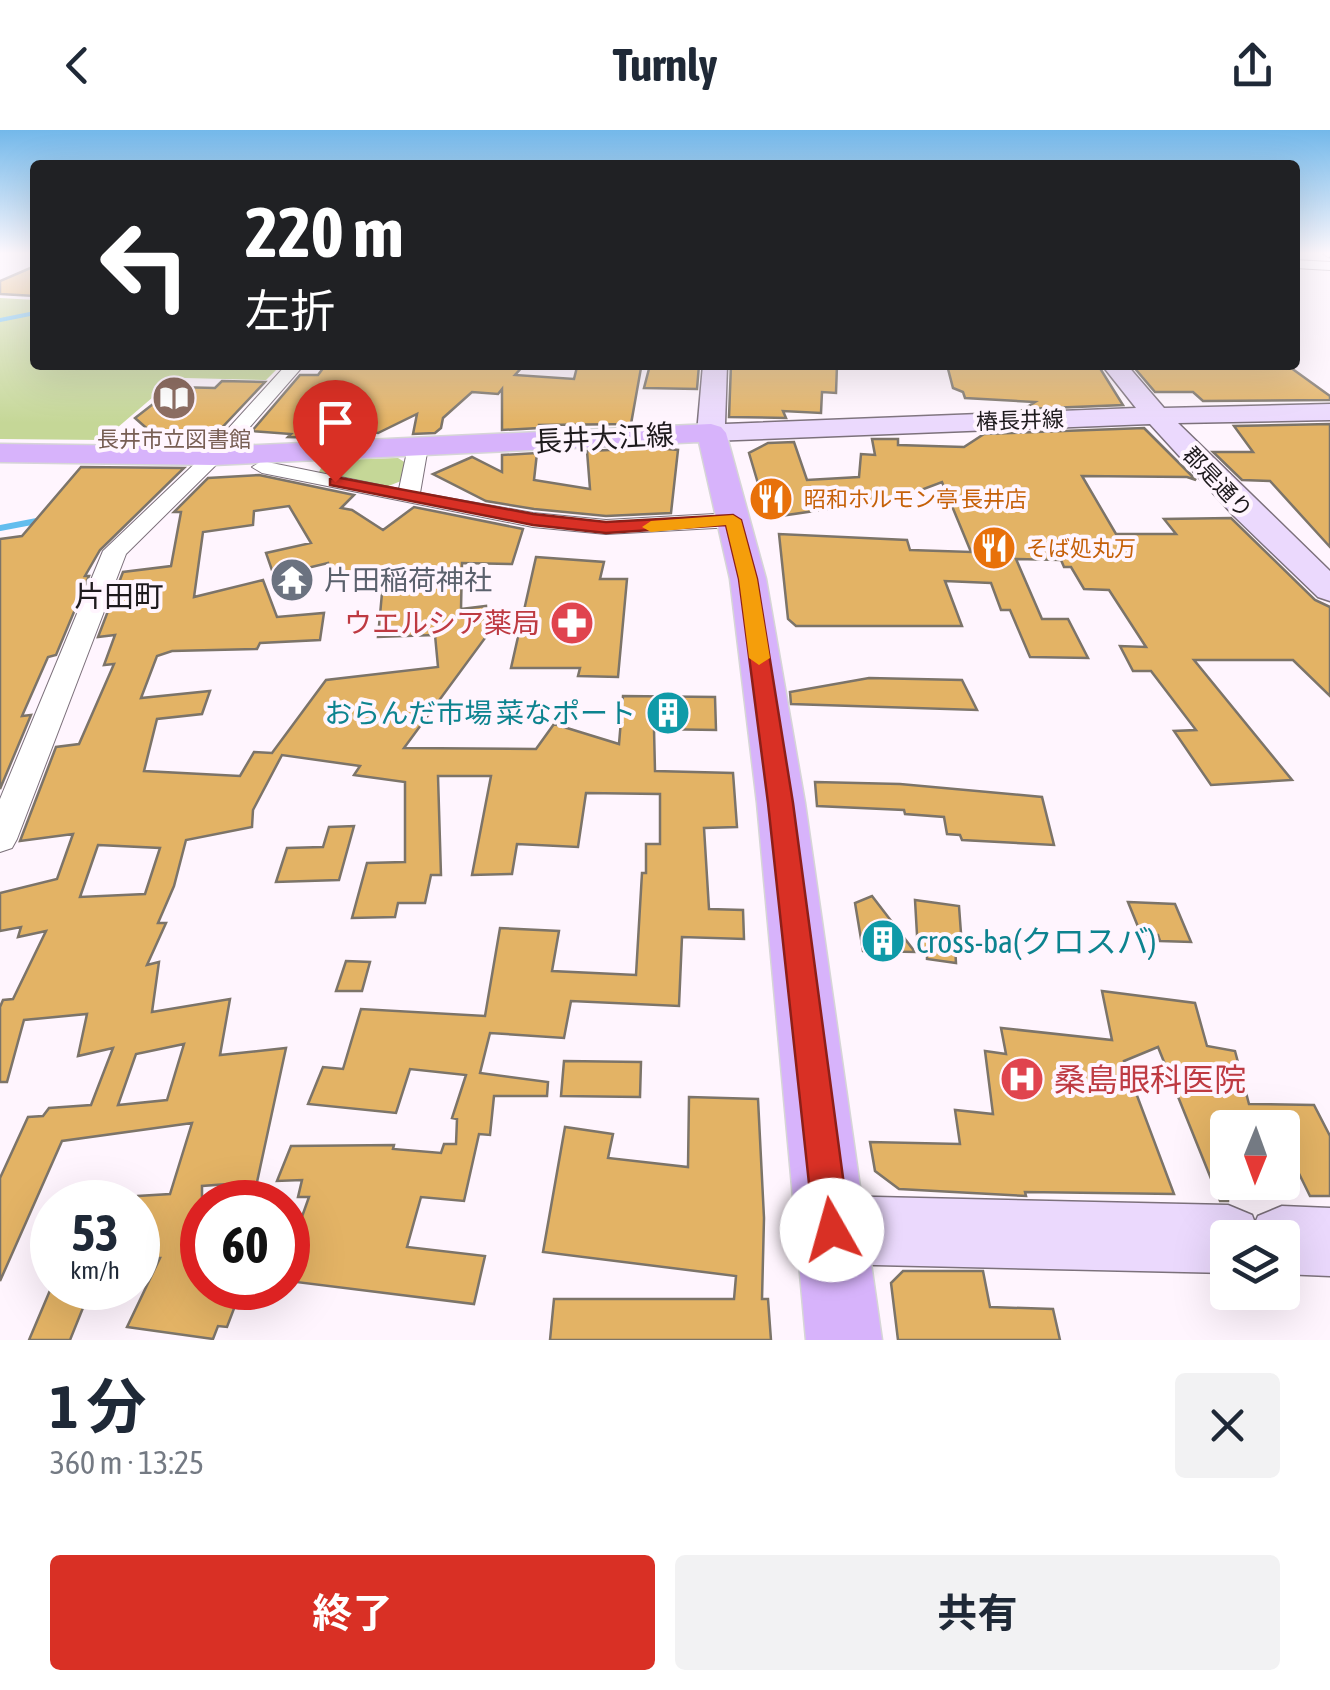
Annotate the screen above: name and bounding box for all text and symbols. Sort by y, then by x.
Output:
icon: back [50,38,105,93]
icon: share [1225,38,1280,93]
text: Turnly [613,39,717,91]
text: 220 m [245,192,404,272]
icon: left [80,200,210,330]
text: 左折 [245,285,335,337]
library icon: 長井市立図書館 [151,375,197,421]
pin [293,380,378,483]
icon: arrive [308,395,363,450]
street label: 椿長井線 [976,405,1064,435]
street label: 長井大江線 [533,418,675,458]
place label: 長井市立図書館 [97,426,251,452]
street label: 郡是通り [1178,441,1258,523]
restaurant icon: 昭和ホルモン亭 長井店 [748,476,794,522]
place label: 昭和ホルモン亭 長井店 [804,486,1027,512]
restaurant icon: そば処丸万 [971,525,1017,571]
place label: そば処丸万 [1026,535,1136,561]
temple icon: 片田稲荷神社 [269,557,315,603]
place label: 片田稲荷神社 [324,564,492,596]
district label: 片田町 [74,579,164,613]
pharmacy icon: ウエルシア薬局 [549,600,595,646]
place label: ウエルシア薬局 [344,607,540,639]
building icon: おらんだ市場 菜なポート [645,690,691,736]
place label: おらんだ市場 菜なポート [324,697,636,729]
building icon: cross-ba(クロスバ) [860,918,906,964]
place label: cross-ba(クロスバ) [916,923,1156,960]
hospital icon: 桑島眼科医院 [999,1056,1045,1102]
place label: 桑島眼科医院 [1054,1061,1246,1098]
north arrow [1210,1110,1300,1200]
map controls [1210,1110,1300,1310]
position arrow [780,1178,884,1282]
speed limit sign: 60 [180,1180,310,1310]
text: 53 [71,1204,118,1262]
button: layers [1210,1220,1300,1310]
text: km/h [70,1256,120,1284]
text: 1 分 [50,1372,146,1441]
button: close [1175,1373,1280,1478]
text: 360 m · 13:25 [50,1444,204,1481]
button: 終了 [50,1555,655,1670]
button: 共有 [675,1555,1280,1670]

